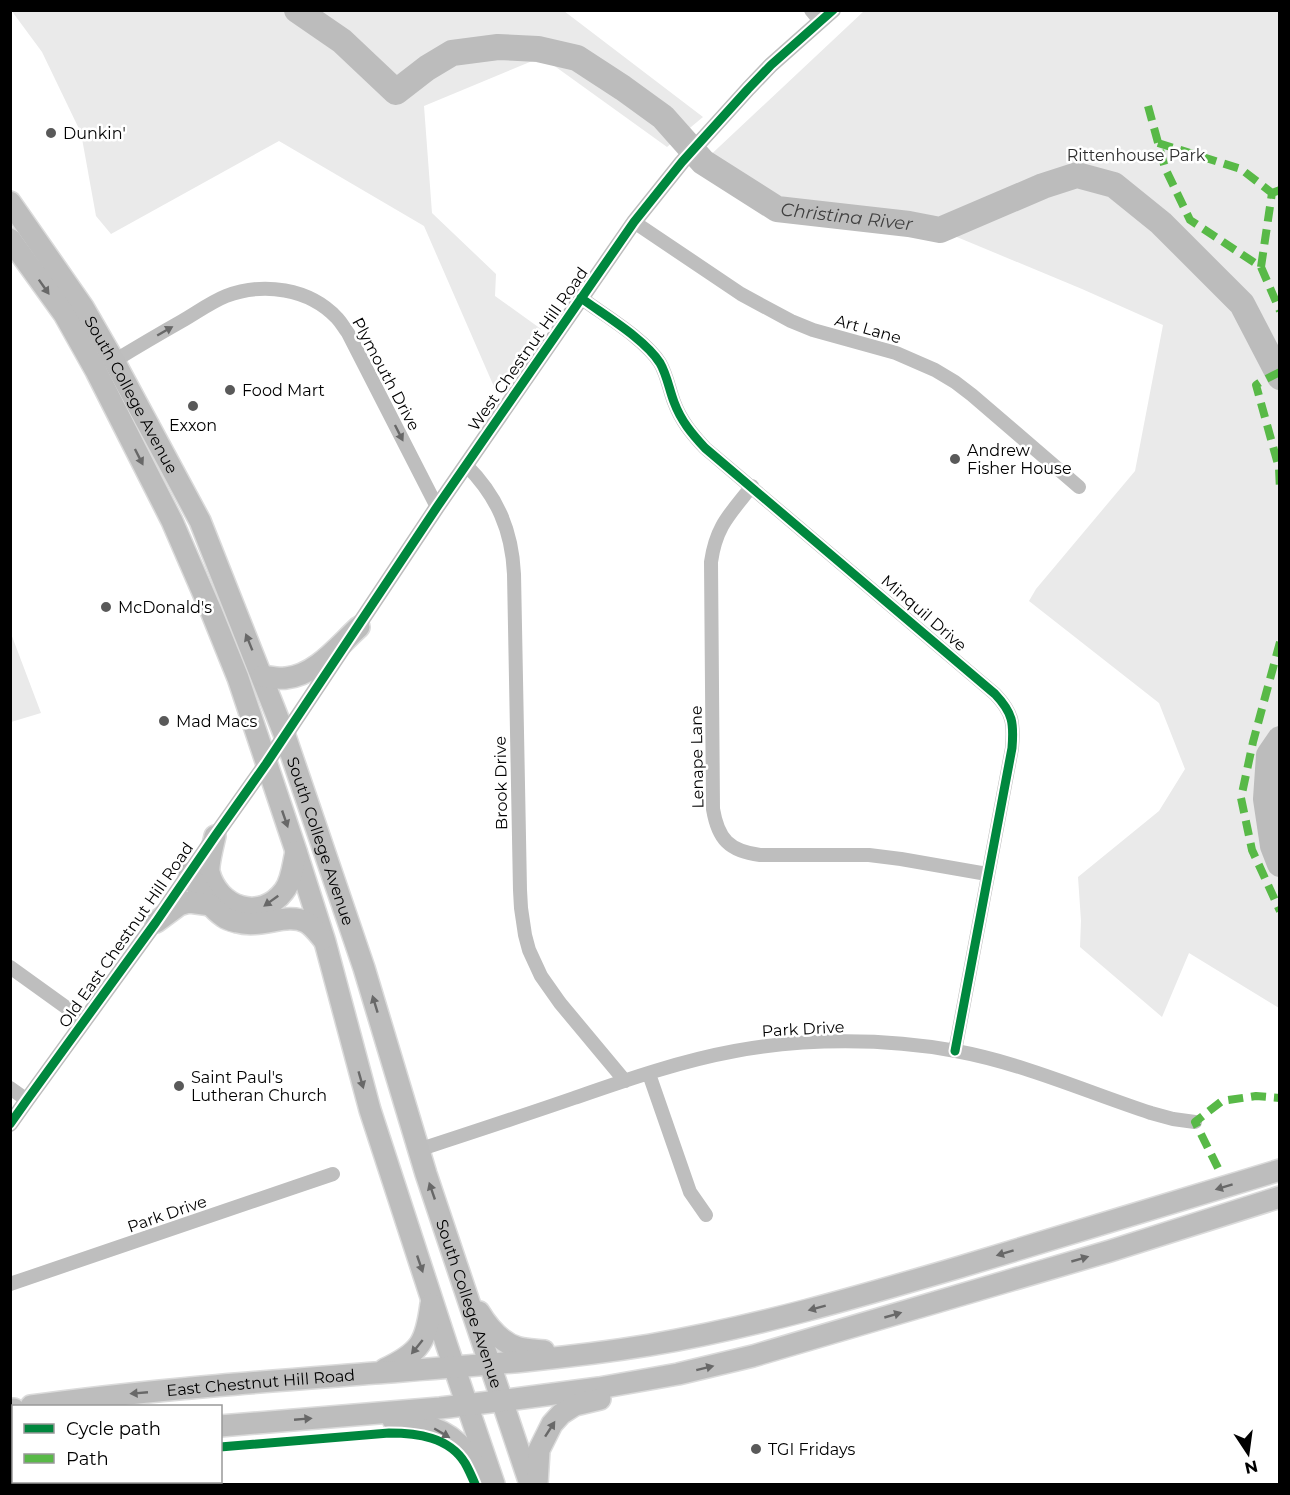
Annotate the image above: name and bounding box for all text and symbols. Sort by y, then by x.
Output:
place label: Dunkin' [63,124,126,143]
marker: Dunkin' [44,126,58,140]
park label: Rittenhouse Park [1067,146,1206,165]
water label: Christina River [779,198,915,235]
street label: West Chestnut Hill Road [464,264,592,434]
one-way arrow [38,278,50,294]
street label: Art Lane [833,310,903,348]
street label: South College Avenue [81,312,182,477]
street label: Plymouth Drive [348,314,424,434]
one-way arrow [157,325,173,336]
place label: Food Mart [242,381,325,400]
marker: Food Mart [223,383,237,397]
marker: Exxon [186,399,200,413]
place label: Exxon [169,416,217,435]
one-way arrow [394,424,404,441]
place label: Andrew Fisher House [967,441,1072,478]
one-way arrow [134,448,144,465]
marker: Andrew Fisher House [948,452,962,466]
street label: Minquil Drive [877,571,971,655]
place label: McDonald's [118,598,212,617]
marker: McDonald's [99,600,113,614]
one-way arrow [244,633,253,651]
street label: Lenape Lane [687,705,707,809]
place label: Mad Macs [176,712,257,731]
marker: Mad Macs [157,714,171,728]
street label: Brook Drive [491,736,511,830]
street label: South College Avenue [283,754,358,928]
one-way arrow [281,810,291,828]
street label: Old East Chestnut Hill Road [55,839,197,1031]
one-way arrow [264,895,280,907]
one-way arrow [370,995,379,1013]
street label: Park Drive [761,1017,845,1041]
place label: Saint Paul's Lutheran Church [191,1068,327,1105]
one-way arrow [357,1071,367,1089]
marker: Saint Paul's Lutheran Church [172,1079,186,1093]
one-way arrow [426,1182,436,1200]
one-way arrow [1215,1183,1233,1192]
street label: Park Drive [125,1192,209,1236]
street label: South College Avenue [432,1217,507,1391]
one-way arrow [996,1249,1014,1258]
one-way arrow [1071,1254,1089,1264]
one-way arrow [415,1255,425,1273]
one-way arrow [808,1303,826,1313]
one-way arrow [884,1310,902,1319]
one-way arrow [411,1339,424,1354]
one-way arrow [696,1362,714,1372]
street label: East Chestnut Hill Road [166,1365,356,1400]
one-way arrow [130,1388,149,1398]
legend [12,1405,222,1483]
one-way arrow [293,1414,312,1424]
text: Cycle path [66,1418,161,1440]
one-way arrow [544,1421,555,1437]
north arrow [1218,1423,1278,1483]
one-way arrow [434,1428,451,1438]
place label: TGI Fridays [768,1440,856,1459]
marker: TGI Fridays [749,1442,763,1456]
text: Path [66,1448,109,1470]
text: N [1243,1456,1260,1478]

